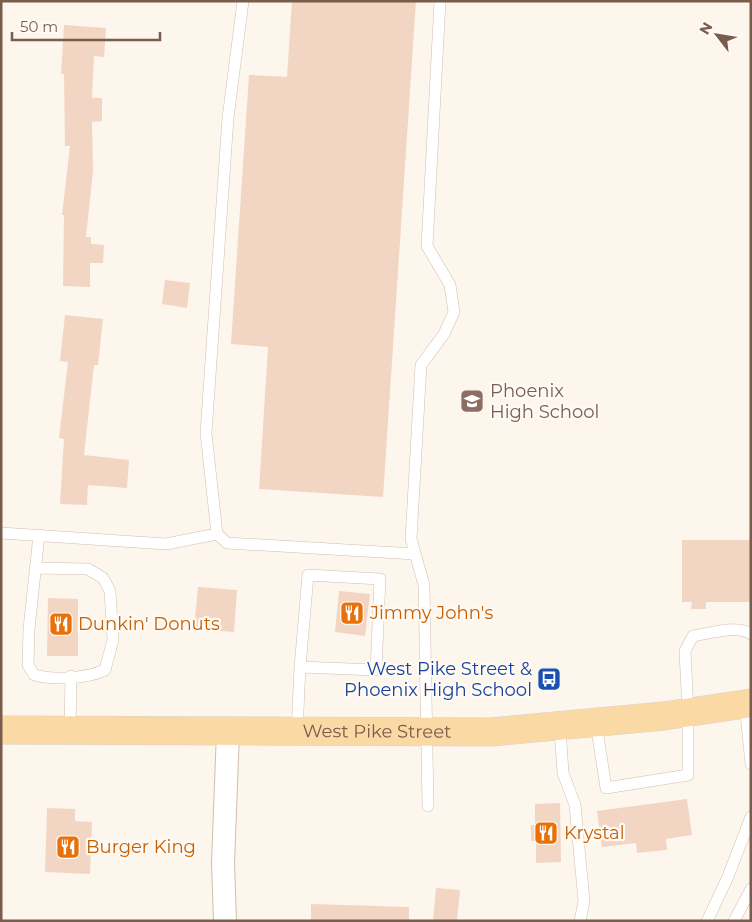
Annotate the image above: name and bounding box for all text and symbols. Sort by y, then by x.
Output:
scale bar [12,10,160,42]
north arrow [692,10,742,60]
text: 50 m [20,17,58,36]
text: N [695,19,716,38]
place label: Phoenix High School [490,380,599,423]
school or university icon: Phoenix High School [459,388,485,414]
restaurant icon: Jimmy John's [339,600,365,626]
place label: Jimmy John's [369,602,493,624]
restaurant icon: Dunkin' Donuts [48,611,74,637]
place label: Dunkin' Donuts [78,613,220,635]
place label: West Pike Street & Phoenix High School [344,658,532,701]
bus stop icon: West Pike Street & Phoenix High School [536,666,562,692]
street label: West Pike Street [302,720,452,743]
restaurant icon: Krystal [533,820,559,846]
place label: Krystal [564,822,625,844]
restaurant icon: Burger King [55,834,81,860]
place label: Burger King [86,836,196,858]

